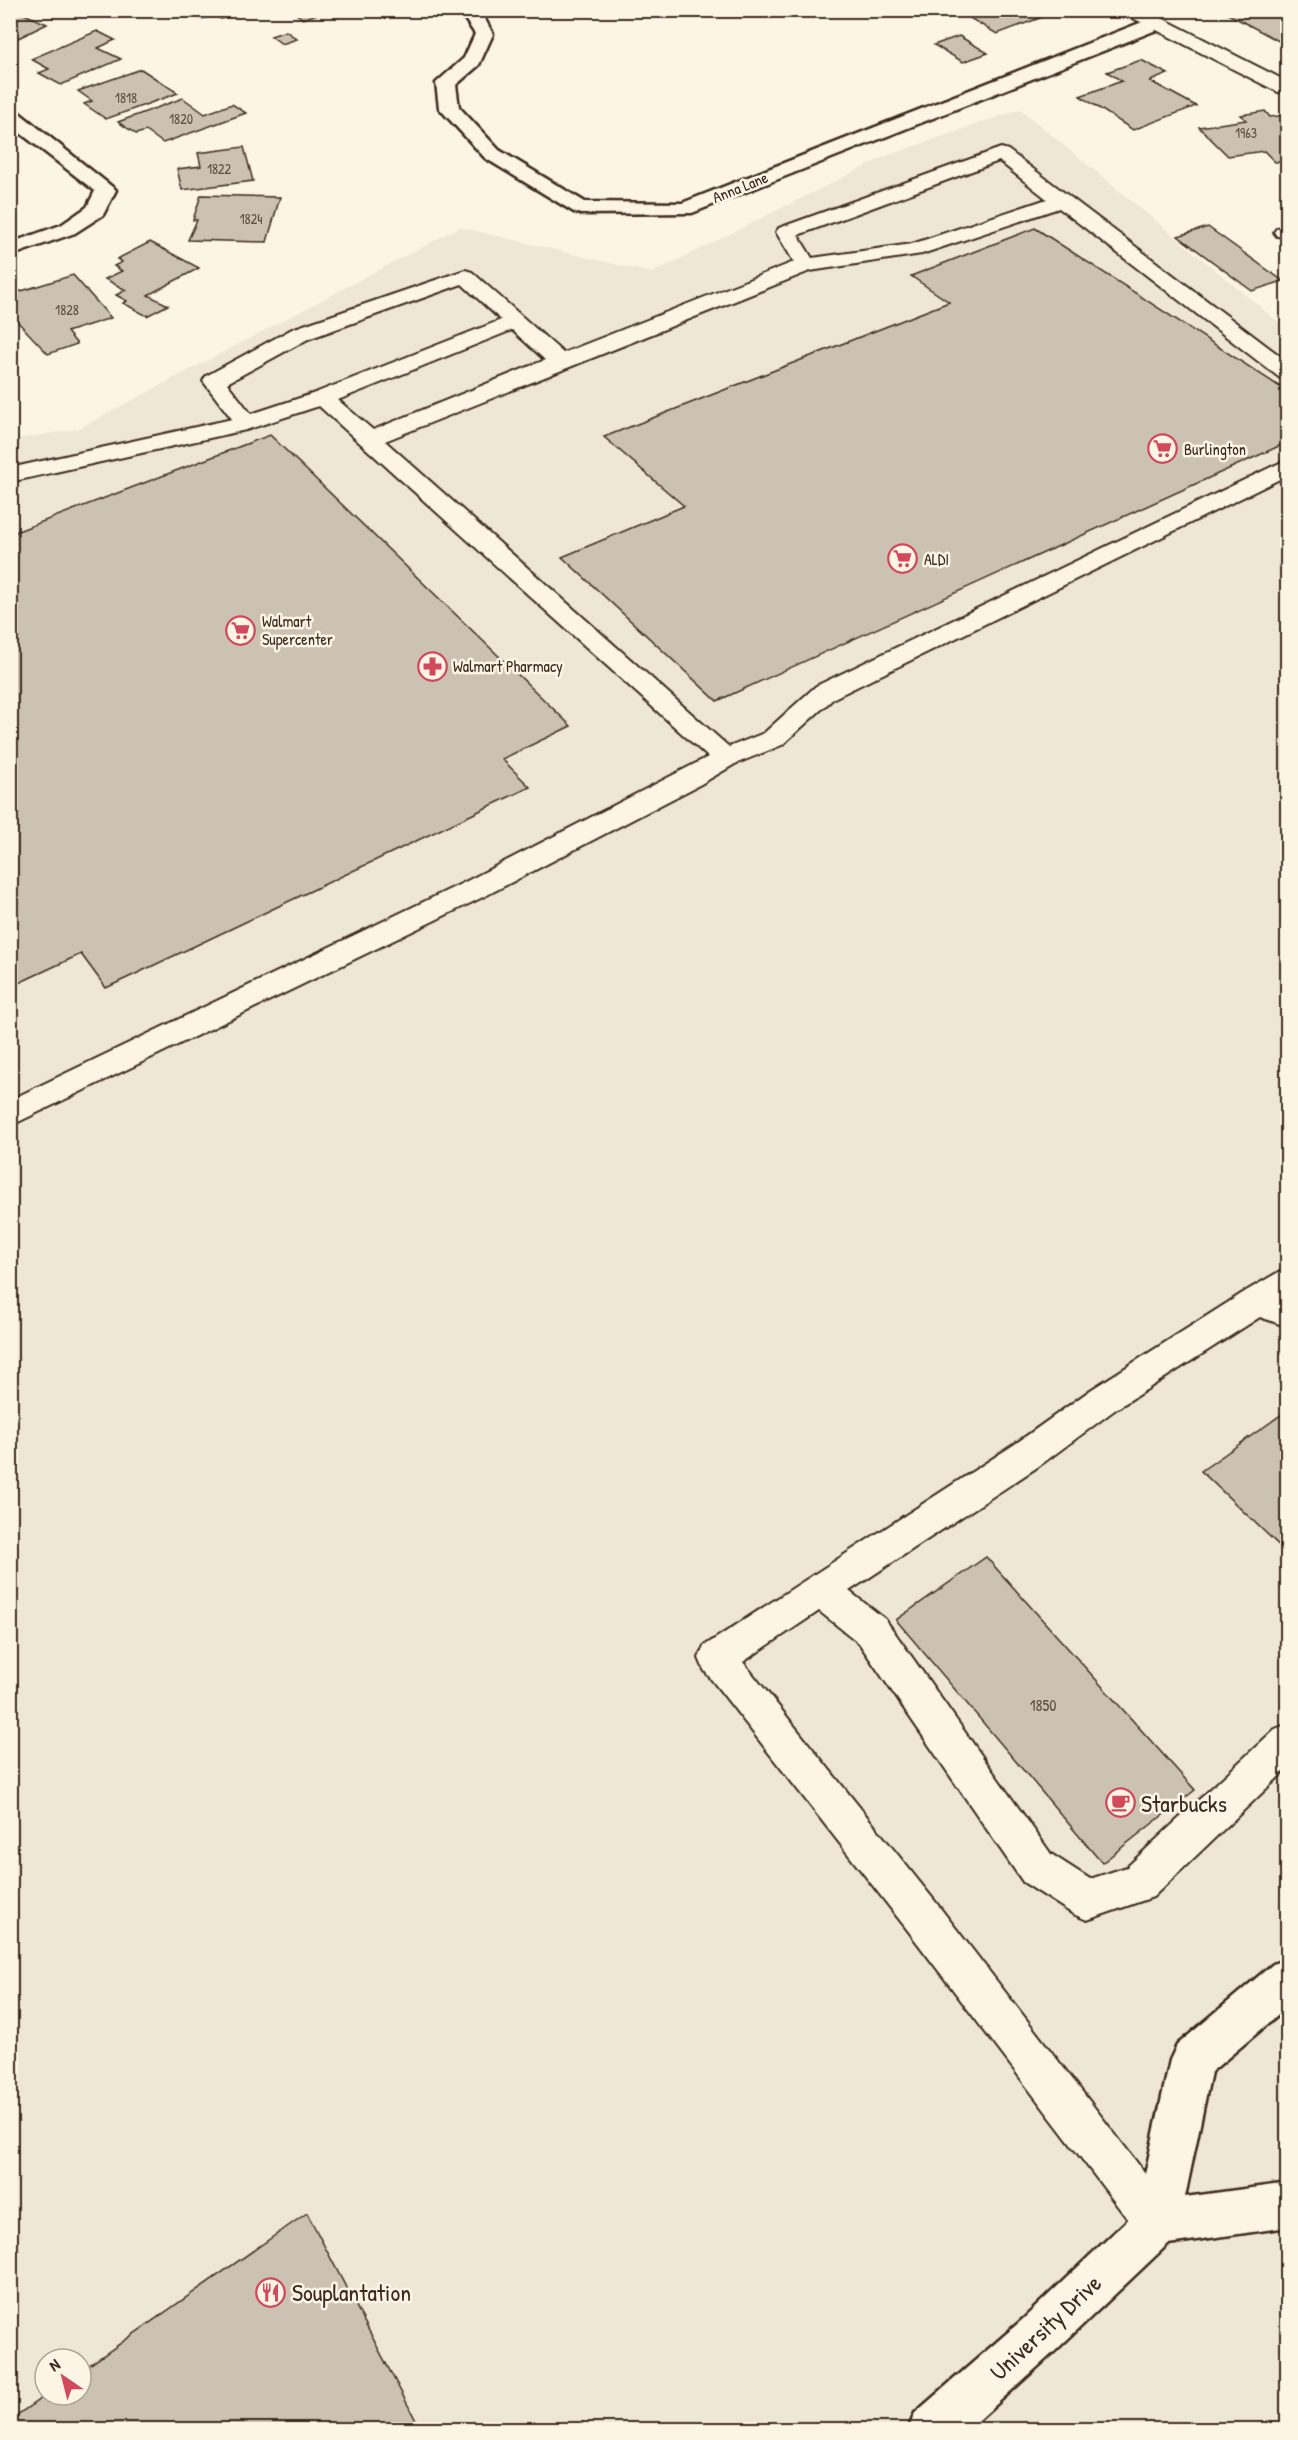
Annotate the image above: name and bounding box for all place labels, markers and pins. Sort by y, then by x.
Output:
supermarket icon: Burlington [1147,433,1179,465]
place label: Burlington [1184,438,1246,460]
supermarket icon: ALDI [887,543,919,575]
place label: ALDI [924,548,949,570]
place label: Walmart Supercenter [262,610,333,650]
supermarket icon: Walmart Supercenter [225,614,257,646]
pharmacy icon: Walmart Pharmacy [416,650,448,682]
place label: Walmart Pharmacy [453,655,563,677]
cafe icon: Starbucks [1104,1787,1136,1819]
place label: Starbucks [1141,1787,1227,1819]
restaurant icon: Souplantation [255,2276,287,2308]
place label: Souplantation [292,2276,411,2308]

